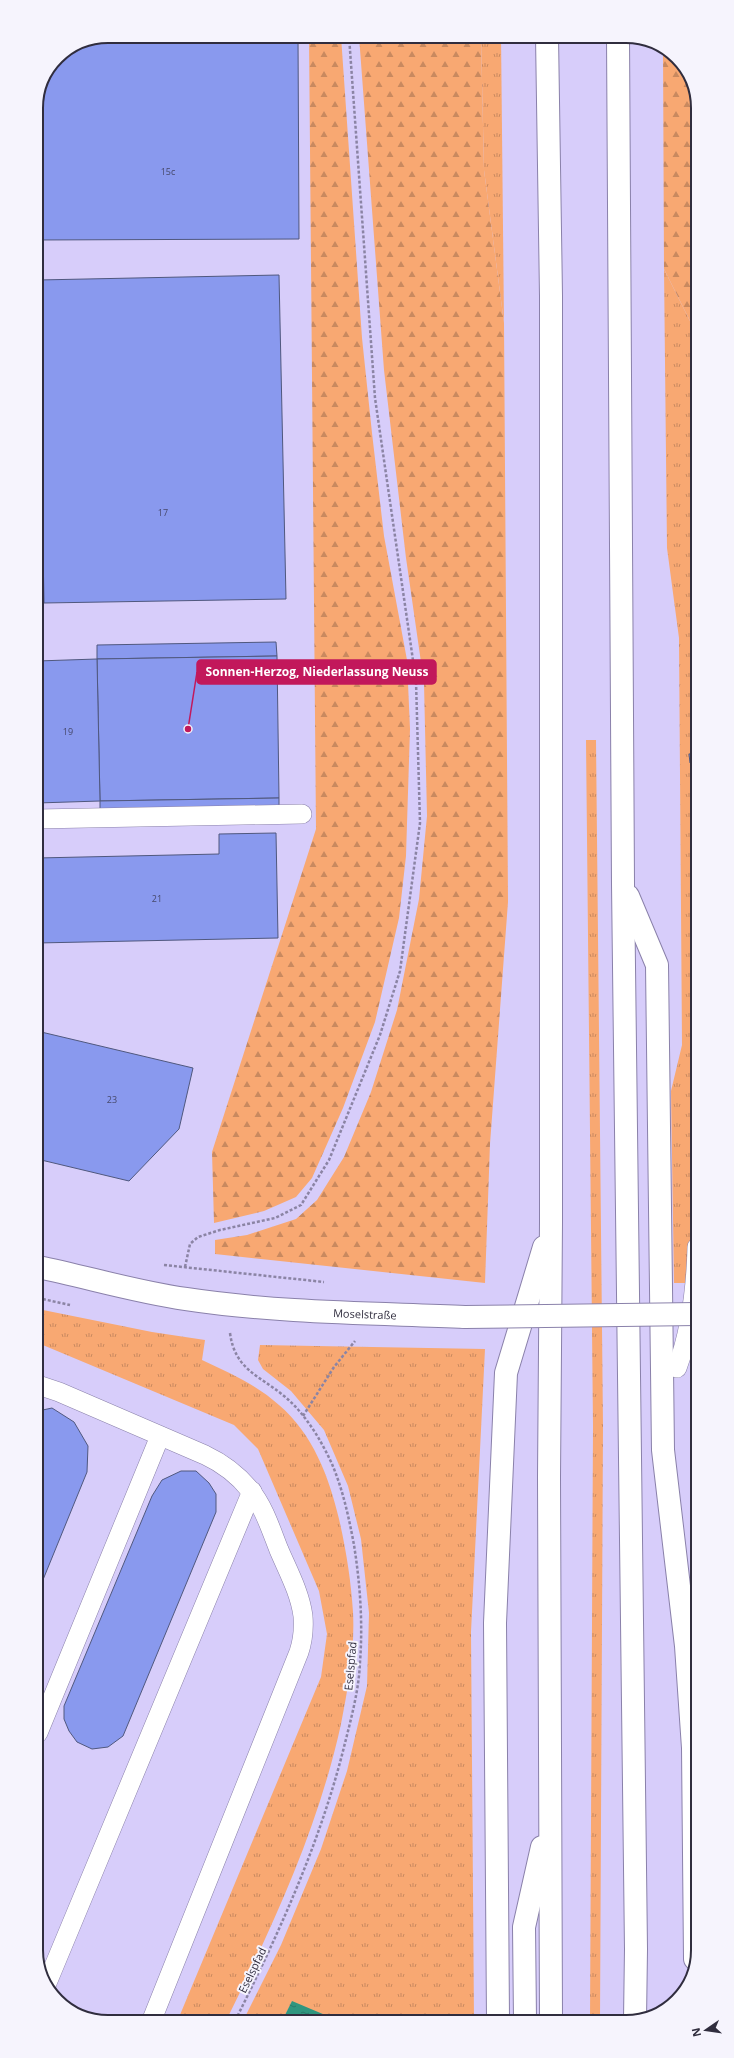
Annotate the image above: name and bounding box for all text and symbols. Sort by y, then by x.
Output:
house number: 15c [161,165,176,178]
house number: 17 [158,506,168,519]
callout: Sonnen-Herzog, Niederlassung Neuss [197,660,436,684]
text: Sonnen-Herzog, Niederlassung Neuss [206,663,428,680]
house number: 19 [63,725,73,738]
house number: 21 [152,892,162,905]
house number: 23 [107,1093,117,1106]
street label: Moselstraße [333,1305,397,1322]
street label: Eselspfad [340,1641,360,1691]
street label: Eselspfad [235,1945,269,1995]
north arrow [686,2010,726,2050]
text: N [687,2026,704,2038]

